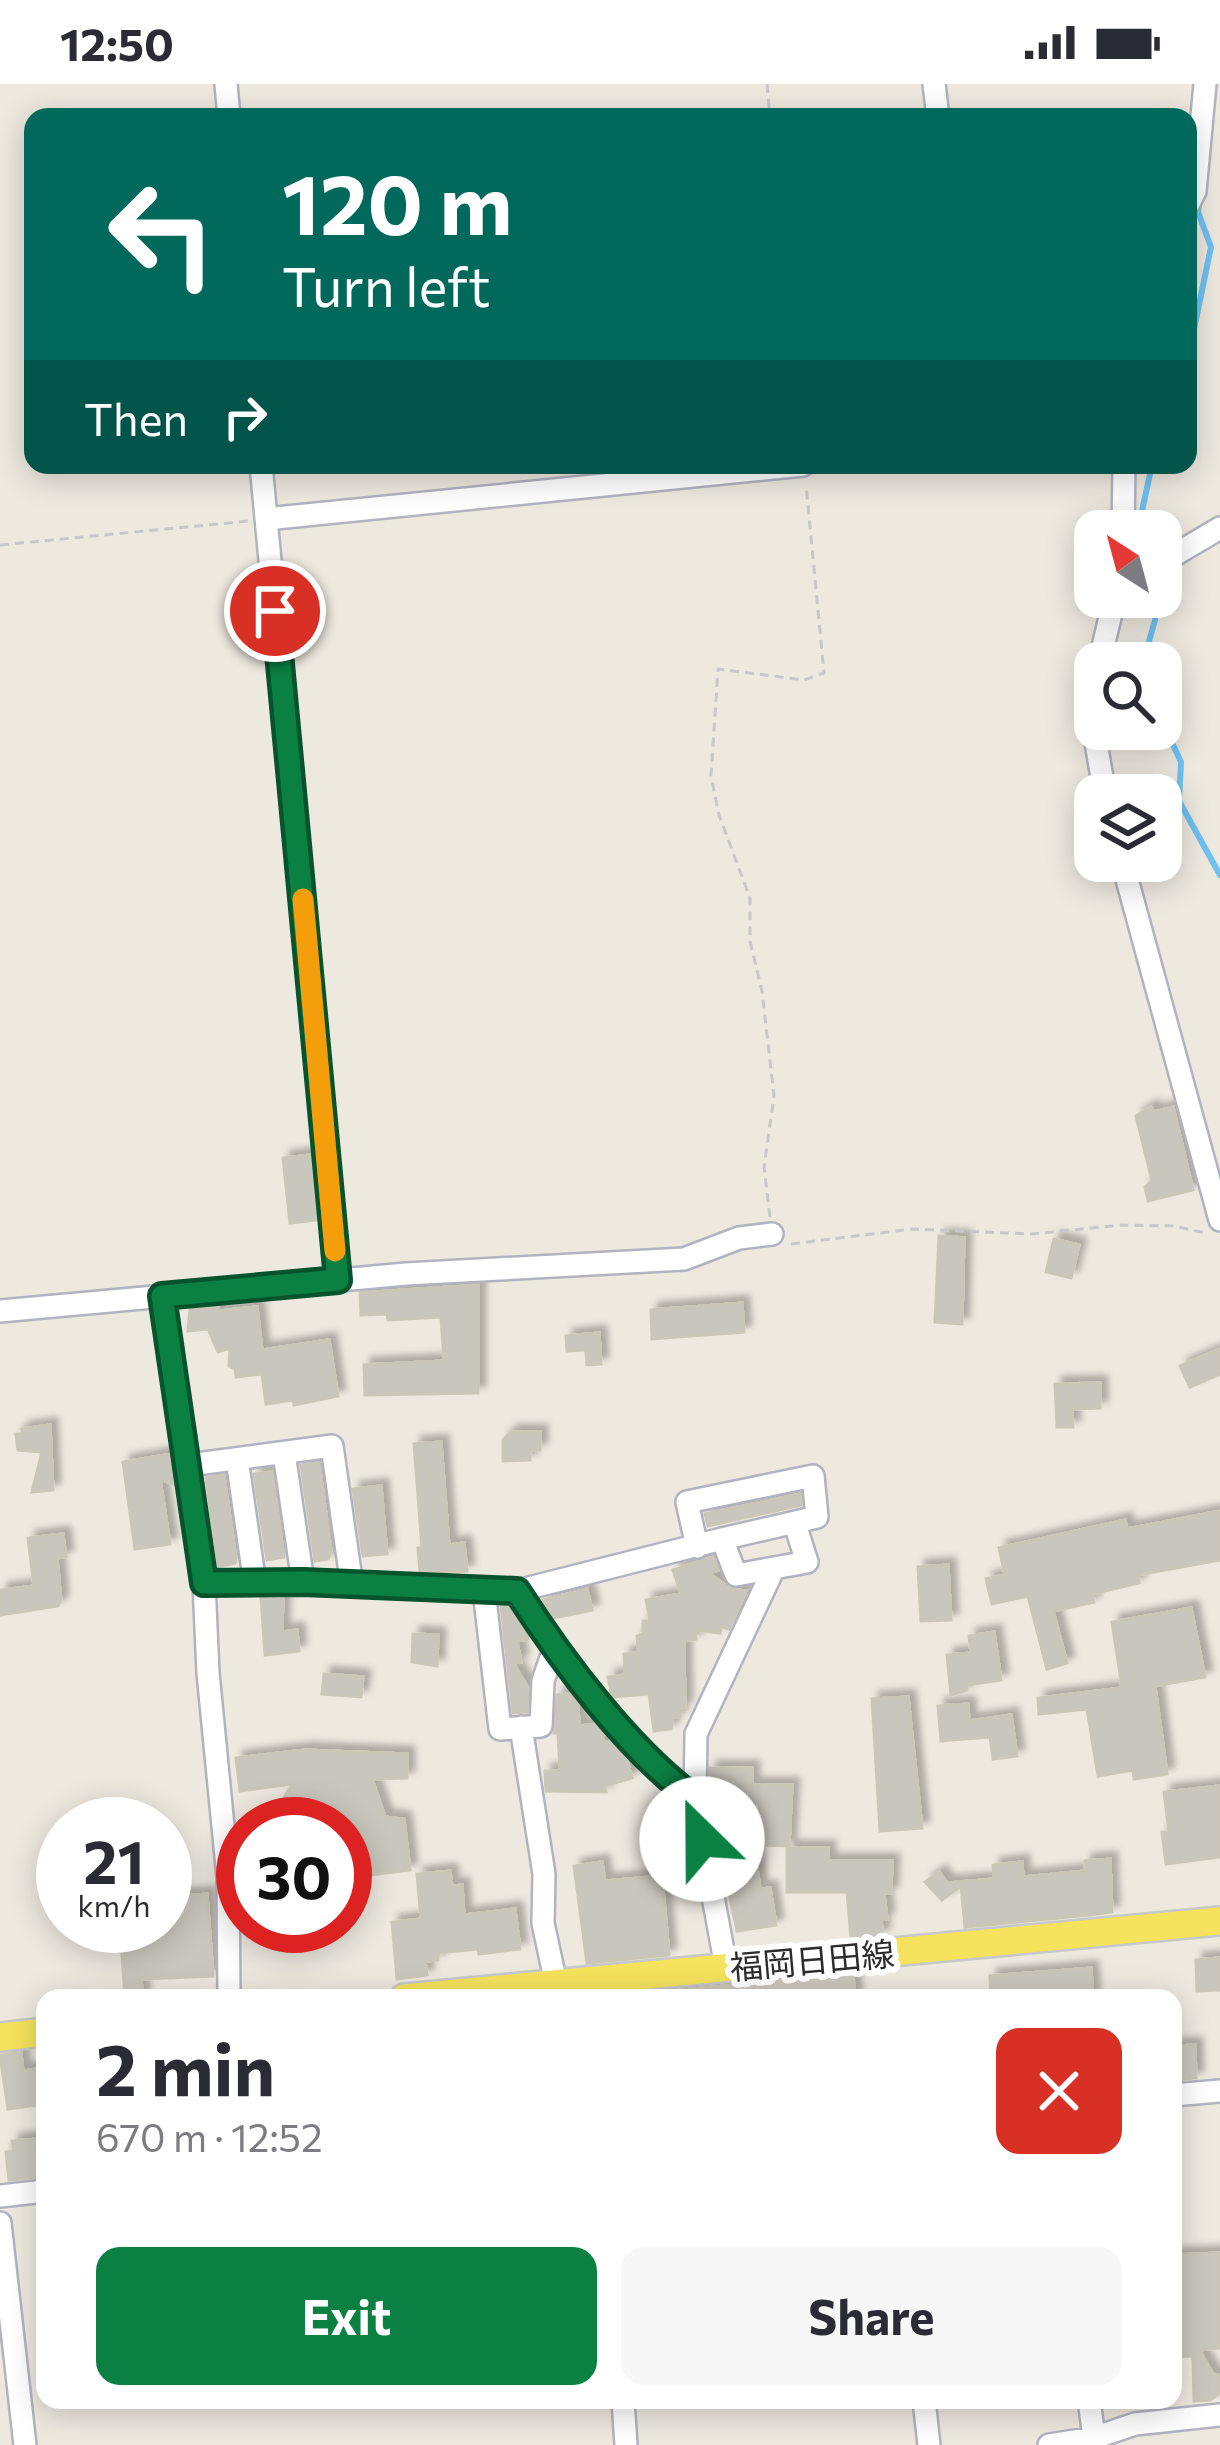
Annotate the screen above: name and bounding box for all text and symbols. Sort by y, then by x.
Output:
text: 12:50 [60,15,174,70]
text: 120 m [282,150,512,252]
icon: left [84,156,240,312]
text: Turn left [282,252,490,318]
icon: right [212,384,278,450]
text: Then [84,390,188,445]
north arrow [1074,510,1182,618]
map controls [1074,510,1182,882]
pin [224,560,326,662]
icon: arrive [242,578,308,644]
button: search [1074,642,1182,750]
button: layers [1074,774,1182,882]
position arrow [639,1776,765,1902]
speed limit sign: 30 [216,1797,372,1953]
text: 21 [83,1823,145,1896]
text: km/h [78,1886,150,1923]
street label: 福岡日田線 [728,1931,896,1987]
text: 2 min [96,2023,275,2111]
button: close [996,2028,1122,2154]
text: 670 m · 12:52 [96,2112,323,2160]
button: Exit [96,2247,597,2385]
button: Share [621,2247,1122,2385]

